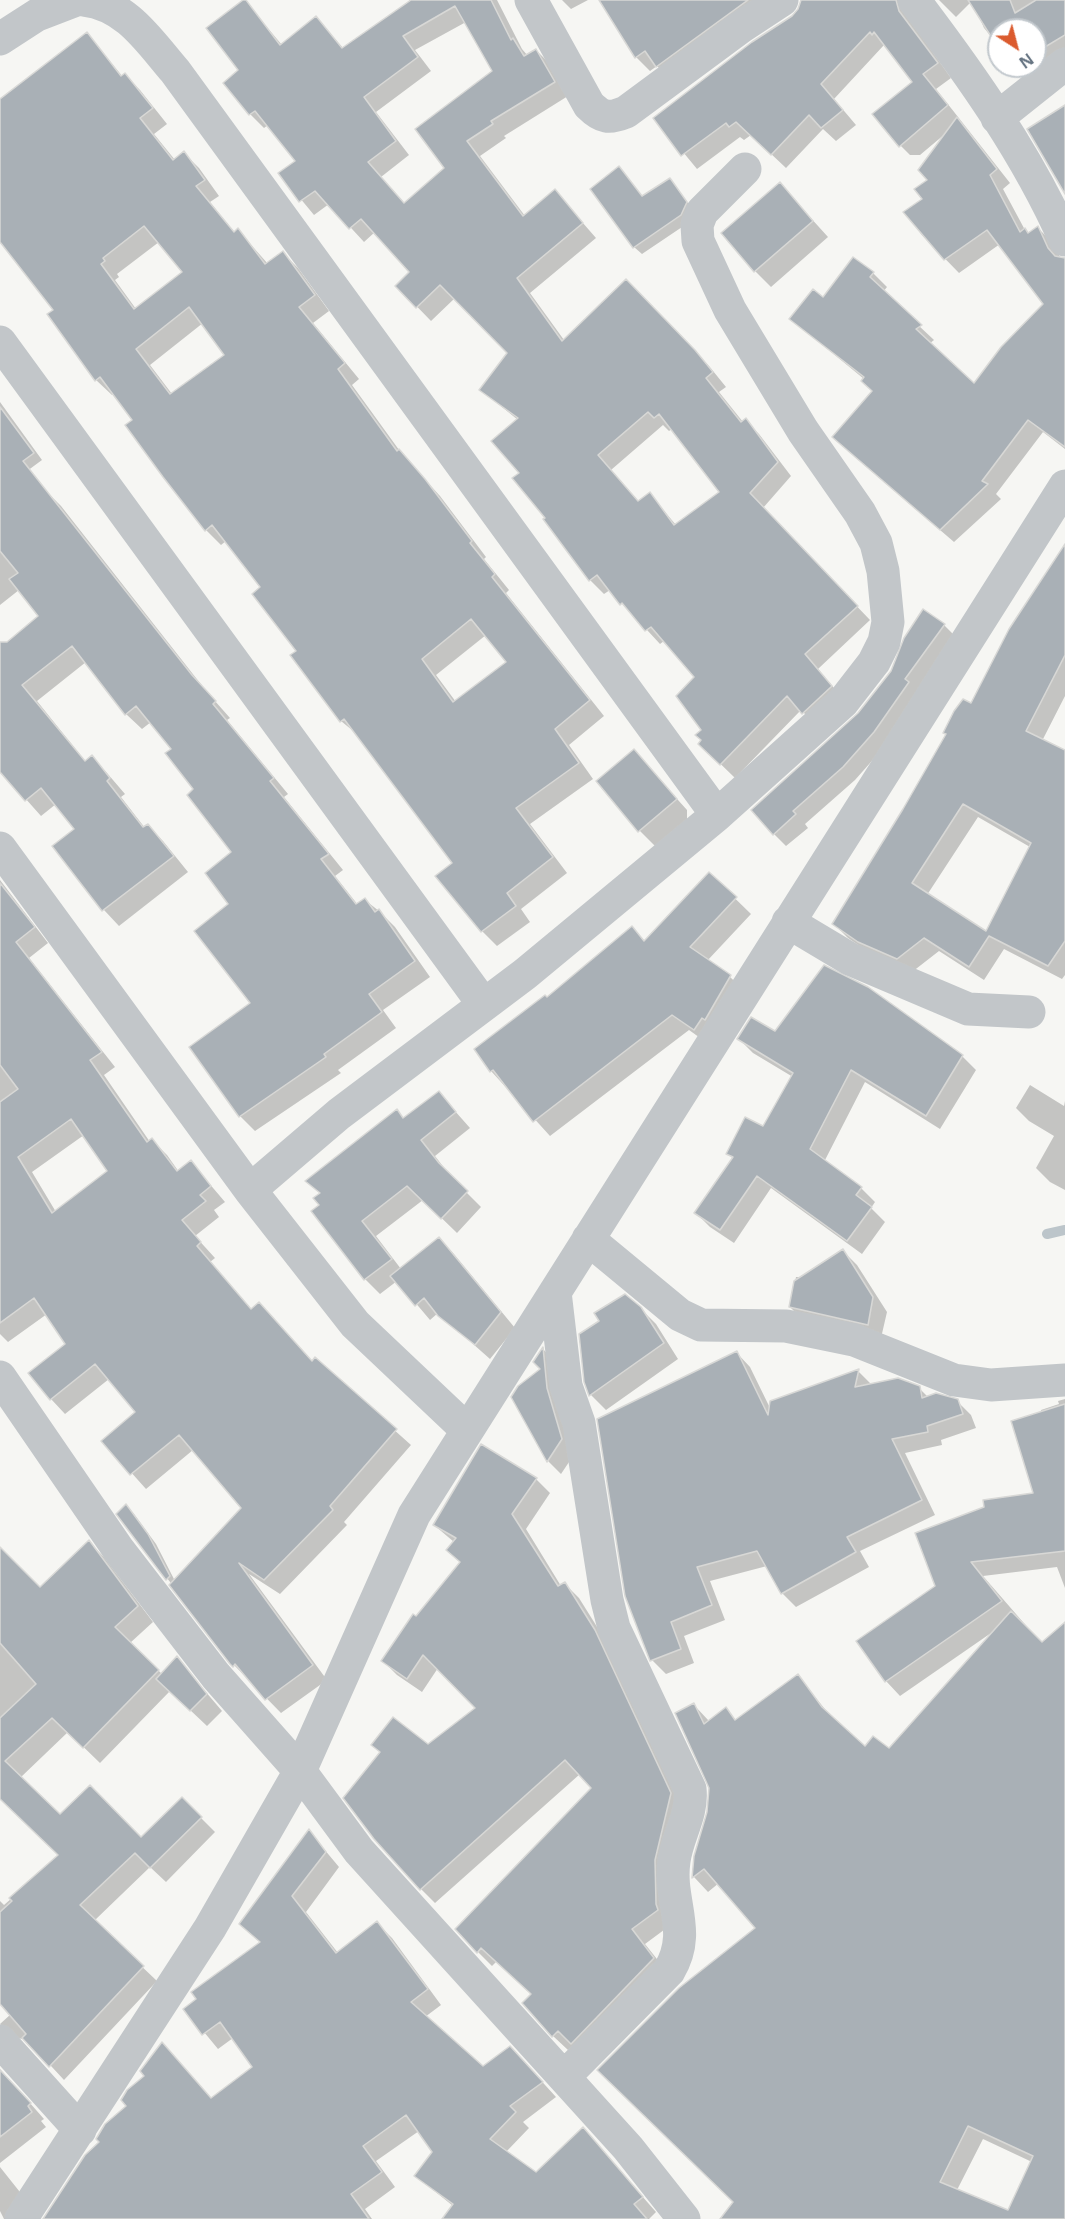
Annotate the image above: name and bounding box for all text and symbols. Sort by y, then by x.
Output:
north arrow [987,18,1047,78]
text: N [1015,48,1038,74]

